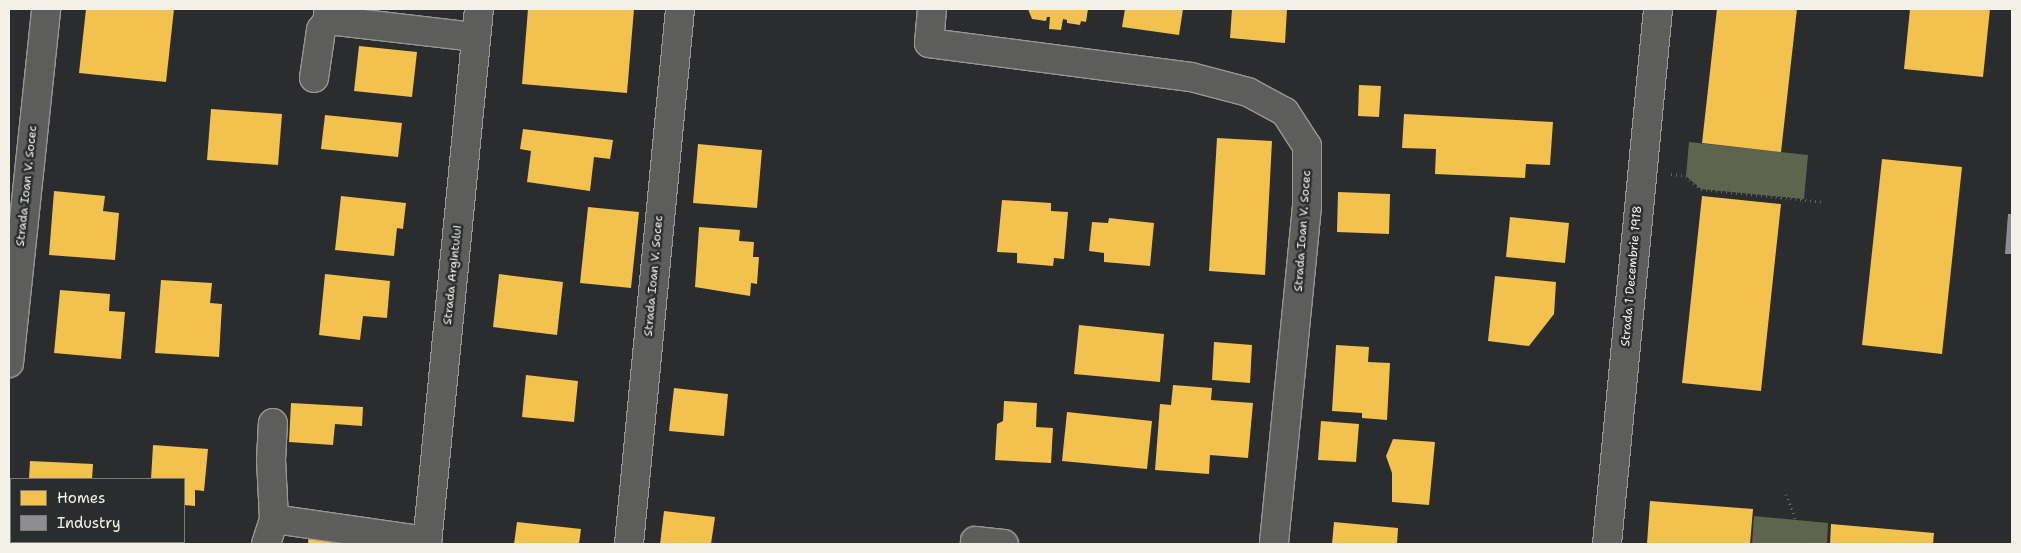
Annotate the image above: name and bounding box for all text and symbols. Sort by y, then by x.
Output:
street label: Strada Ioan V. Socec [13,125,41,247]
street label: Strada Ioan V. Socec [1292,170,1314,292]
street label: Strada 1 Decembrie 1918 [1619,205,1645,347]
street label: Strada Ioan V. Socec [642,215,666,337]
street label: Strada Argintului [441,224,465,326]
legend [10,478,185,543]
text: Homes [57,488,105,508]
text: Industry [57,513,121,533]

